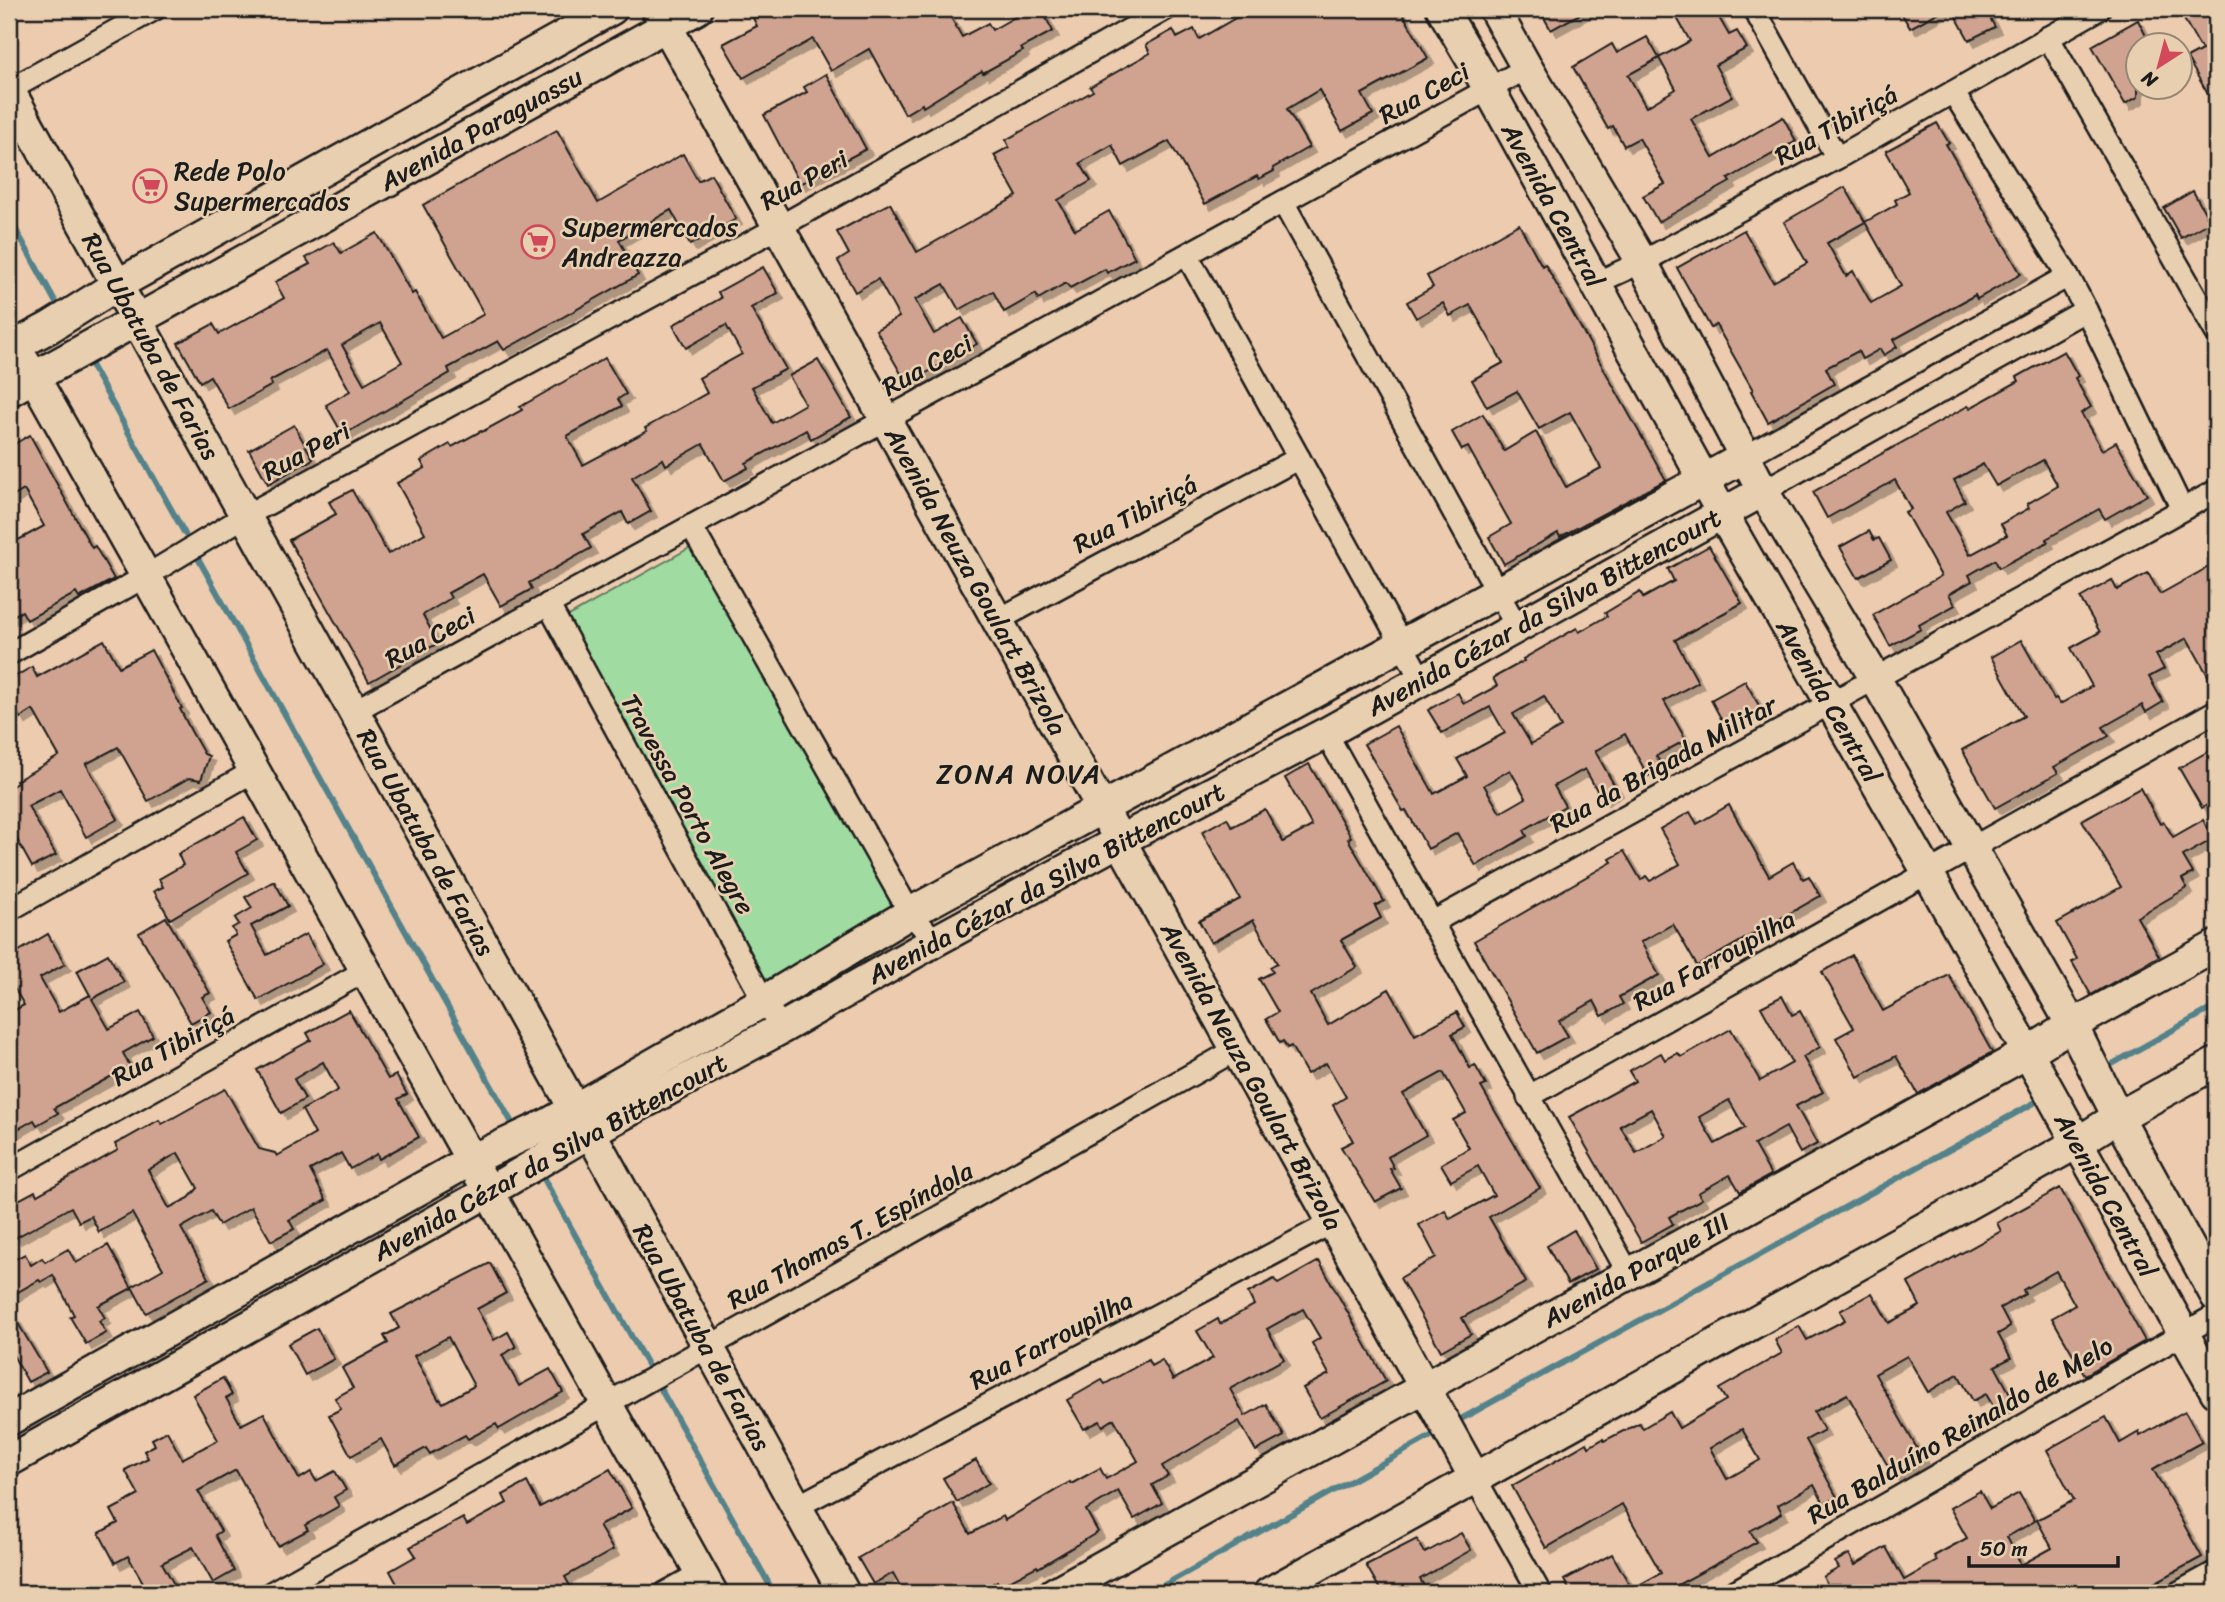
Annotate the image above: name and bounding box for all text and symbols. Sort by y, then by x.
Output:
north arrow [2124,32,2194,102]
street label: Rua Ceci [1370,49,1479,137]
street label: Avenida Paraguassu [370,54,591,204]
text: N [2134,62,2165,97]
street label: Rua Tibiriçá [1765,72,1907,178]
street label: Avenida Central [1488,113,1618,297]
street label: Rua Peri [751,136,857,223]
place label: Rede Polo Supermercados [174,148,351,224]
supermarket icon: Rede Polo Supermercados [131,167,169,205]
place label: Supermercados Andreazza [561,204,739,280]
street label: Rua Ubatuba de Farias [69,223,233,469]
supermarket icon: Supermercados Andreazza [519,223,557,261]
street label: Rua Ceci [873,321,982,409]
street label: Rua Peri [253,408,360,494]
street label: Avenida Neuza Goulart Brizola [871,417,1080,744]
street label: Rua Tibiriçá [1064,462,1206,566]
street label: Avenida Cézar da Silva Bittencourt [1357,495,1730,730]
street label: Rua Ceci [376,593,485,681]
street label: Avenida Central [1763,609,1895,792]
street label: Rua da Brigada Militar [1541,682,1786,846]
street label: Travessa Porto Alegre [608,684,768,924]
street label: Rua Ubatuba de Farias [344,719,508,965]
district label: ZONA NOVA [936,749,1102,798]
street label: Avenida Cézar da Silva Bittencourt [858,769,1233,998]
street label: Rua Farroupilha [1624,896,1804,1024]
street label: Avenida Neuza Goulart Brizola [1147,912,1356,1239]
street label: Rua Tibiriçá [102,993,244,1099]
street label: Avenida Cézar da Silva Bittencourt [363,1040,736,1275]
street label: Avenida Central [2041,1103,2171,1287]
street label: Rua Thomas T. Espíndola [718,1148,982,1322]
street label: Avenida Parque III [1533,1199,1739,1341]
street label: Rua Ubatuba de Farias [620,1214,784,1460]
street label: Rua Farroupilha [961,1277,1141,1403]
street label: Rua Balduíno Reinaldo de Melo [1798,1323,2122,1537]
scale bar [1969,1525,2118,1569]
text: 50 m [1980,1530,2028,1568]

